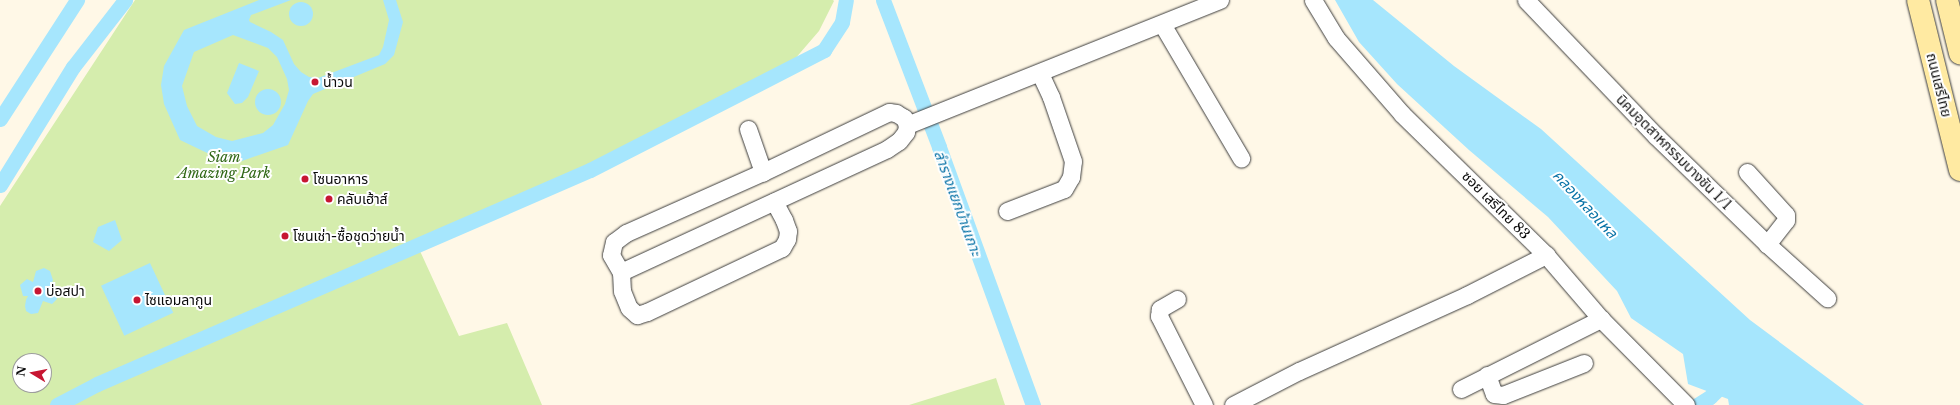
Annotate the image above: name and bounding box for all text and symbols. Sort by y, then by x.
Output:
street label: ถนนเสรีไทย [1923,51,1955,119]
place label: น้ำวน [323,74,353,90]
marker: น้ำวน [310,77,320,87]
street label: นิคมอุตสาหกรรมบางชัน 1/1 [1613,91,1735,213]
water label: ลำรางแยกบ้านเกาะ [931,148,985,258]
park label: Siam Amazing Park [177,149,271,182]
water label: คลองหลอแหล [1549,166,1621,242]
street label: ซอย เสรีไทย 83 [1459,168,1533,242]
place label: โซนอาหาร [313,171,368,187]
marker: โซนอาหาร [300,174,310,184]
place label: คลับเฮ้าส์ [337,191,388,207]
marker: คลับเฮ้าส์ [324,194,334,204]
place label: โซนเช่า-ซื้อชุดว่ายน้ำ [293,228,405,244]
marker: โซนเช่า-ซื้อชุดว่ายน้ำ [280,231,290,241]
place label: บ่อสปา [46,283,85,299]
marker: บ่อสปา [33,286,43,296]
place label: ไซแอมลากูน [145,292,212,308]
marker: ไซแอมลากูน [132,295,142,305]
north arrow [12,353,52,393]
text: N [13,365,29,377]

